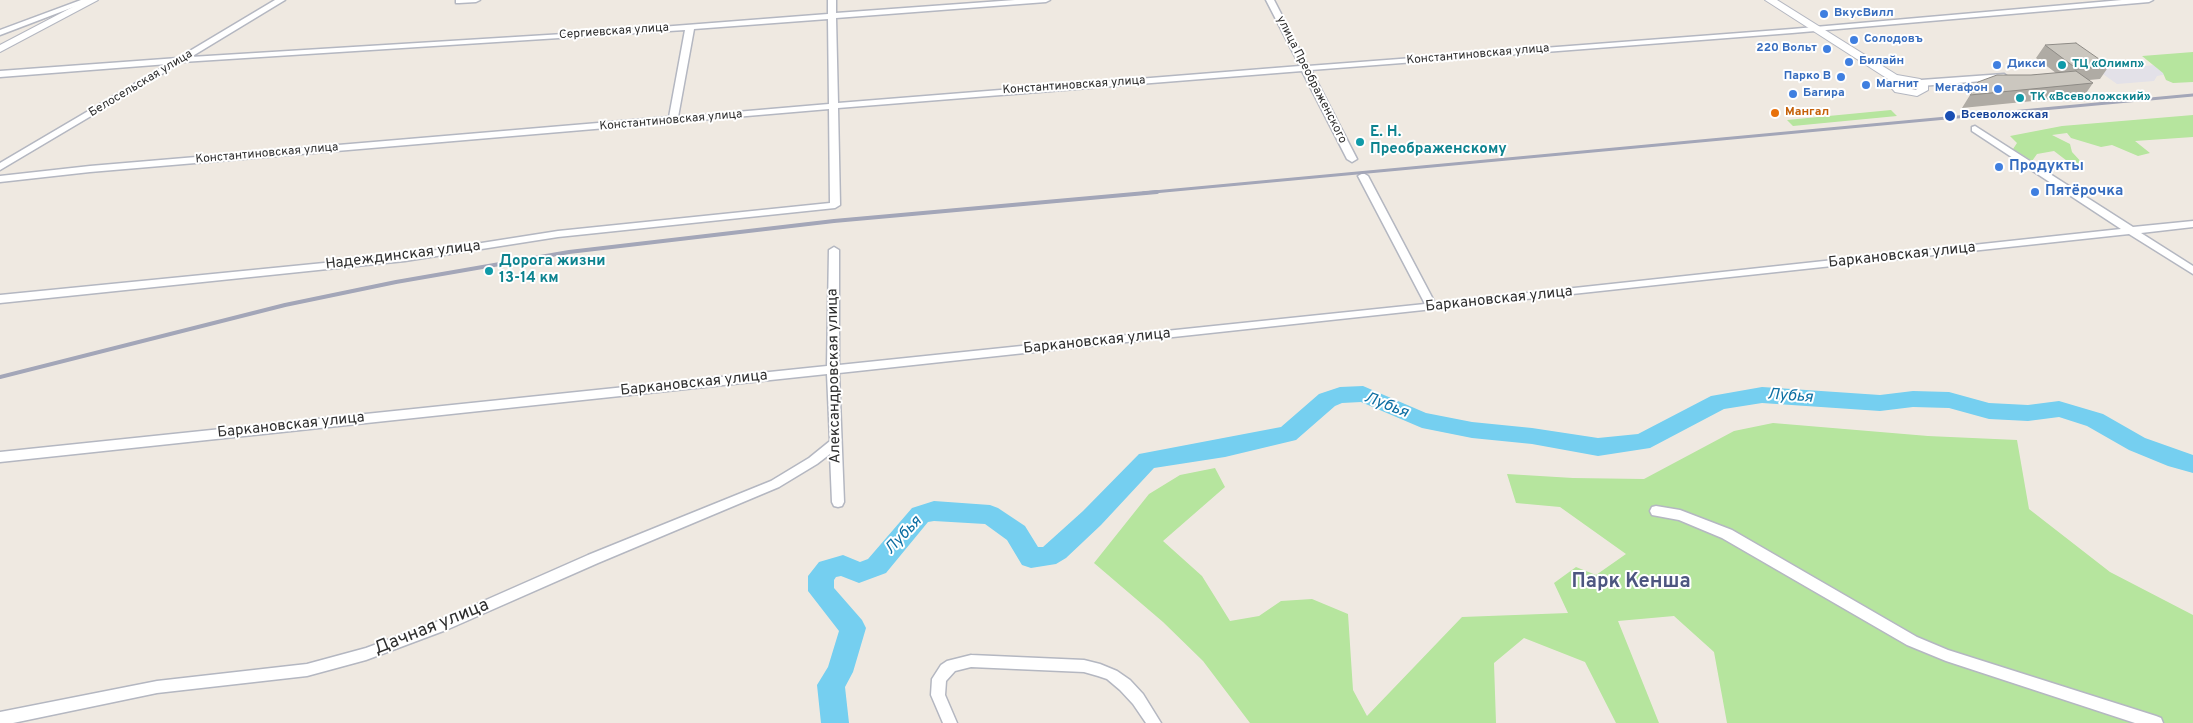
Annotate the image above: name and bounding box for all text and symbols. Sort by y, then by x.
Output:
place label: ВкусВилл [1834,7,1894,21]
marker: ВкусВилл [1818,8,1830,20]
street label: улица Преображенского [1273,14,1349,146]
street label: Сергиевская улица [559,21,669,43]
place label: Солодовъ [1864,33,1923,47]
marker: Солодовъ [1848,34,1860,46]
street label: Константиновская улица [1406,42,1550,68]
place label: 220 Вольт [1756,42,1817,56]
marker: 220 Вольт [1821,43,1833,55]
street label: Белосельская улица [87,47,195,121]
place label: Билайн [1859,55,1904,69]
marker: Билайн [1843,56,1855,68]
place label: Дикси [2007,58,2046,72]
place label: ТЦ «Олимп» [2072,58,2144,72]
marker: Дикси [1991,59,2003,71]
marker: ТЦ «Олимп» [2056,59,2068,71]
place label: Парко В [1784,70,1831,84]
marker: Парко В [1835,71,1847,83]
street label: Константиновская улица [1002,74,1146,98]
place label: Магнит [1876,78,1919,92]
marker: Магнит [1860,79,1872,91]
place label: Мегафон [1935,82,1988,96]
marker: Мегафон [1992,83,2004,95]
place label: Багира [1803,87,1845,101]
marker: Багира [1787,88,1799,100]
place label: ТК «Всеволожский» [2030,91,2151,105]
marker: ТК «Всеволожский» [2014,92,2026,104]
place label: Мангал [1785,106,1829,120]
marker: Мангал [1769,107,1781,119]
street label: Константиновская улица [599,108,743,134]
marker: Всеволожская [1943,109,1957,123]
place label: Всеволожская [1961,109,2048,123]
place label: Е. Н. Преображенскому [1370,124,1507,159]
marker: Е. Н. Преображенскому [1354,136,1366,148]
street label: Константиновская улица [195,141,339,167]
place label: Продукты [2009,158,2084,176]
marker: Продукты [1993,161,2005,173]
place label: Пятёрочка [2045,183,2123,201]
marker: Пятёрочка [2029,186,2041,198]
street label: Надеждинская улица [324,238,482,274]
street label: Баркановская улица [1827,239,1977,273]
place label: Дорога жизни 13-14 км [499,253,606,288]
marker: Дорога жизни 13-14 км [483,265,495,277]
street label: Баркановская улица [1424,283,1574,317]
street label: Александровская улица [824,288,846,464]
street label: Баркановская улица [1022,325,1172,359]
street label: Баркановская улица [619,367,769,401]
water label: Лубья [1767,386,1813,408]
water label: Лубья [1361,389,1411,423]
street label: Баркановская улица [216,409,366,443]
water label: Лубья [881,513,927,559]
district label: Парк Кенша [1571,571,1691,595]
street label: Дачная улица [371,595,493,661]

